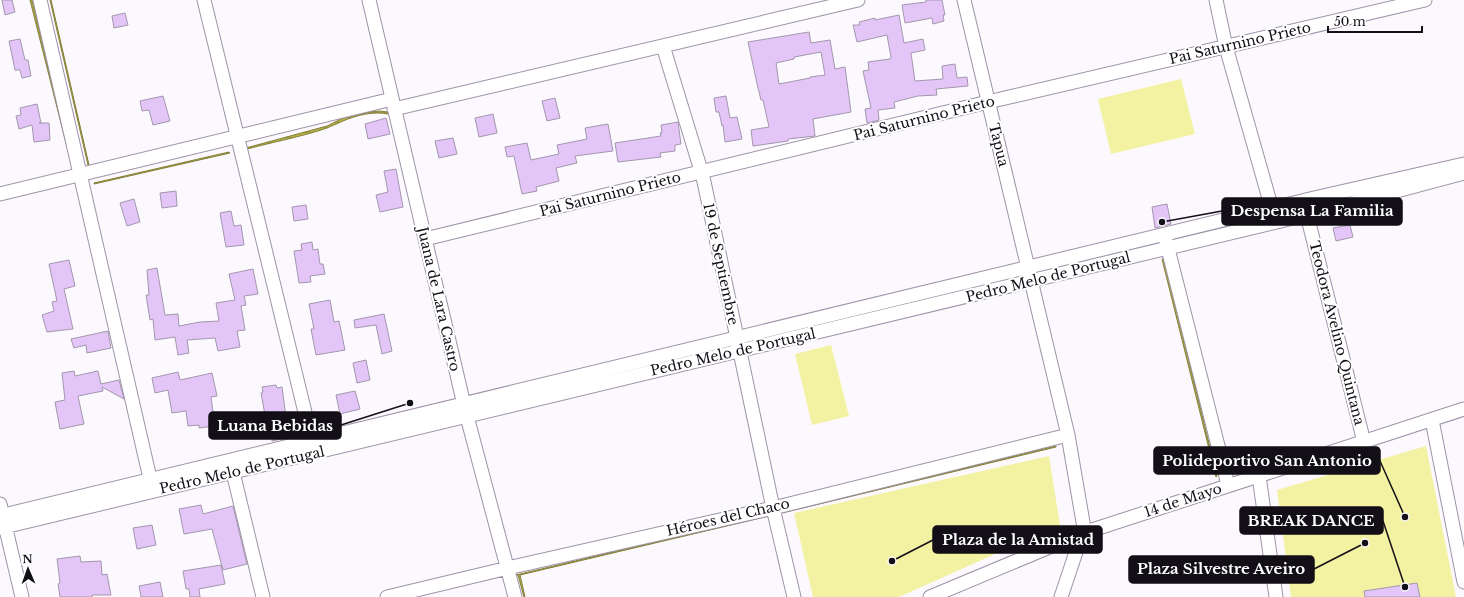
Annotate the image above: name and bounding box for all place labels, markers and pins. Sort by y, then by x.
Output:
callout: Despensa La Familia [1222,198,1402,225]
callout: Luana Bebidas [209,412,341,439]
callout: Polideportivo San Antonio [1154,447,1380,474]
callout: BREAK DANCE [1240,507,1383,534]
callout: Plaza de la Amistad [933,526,1102,553]
callout: Plaza Silvestre Aveiro [1129,556,1314,583]

